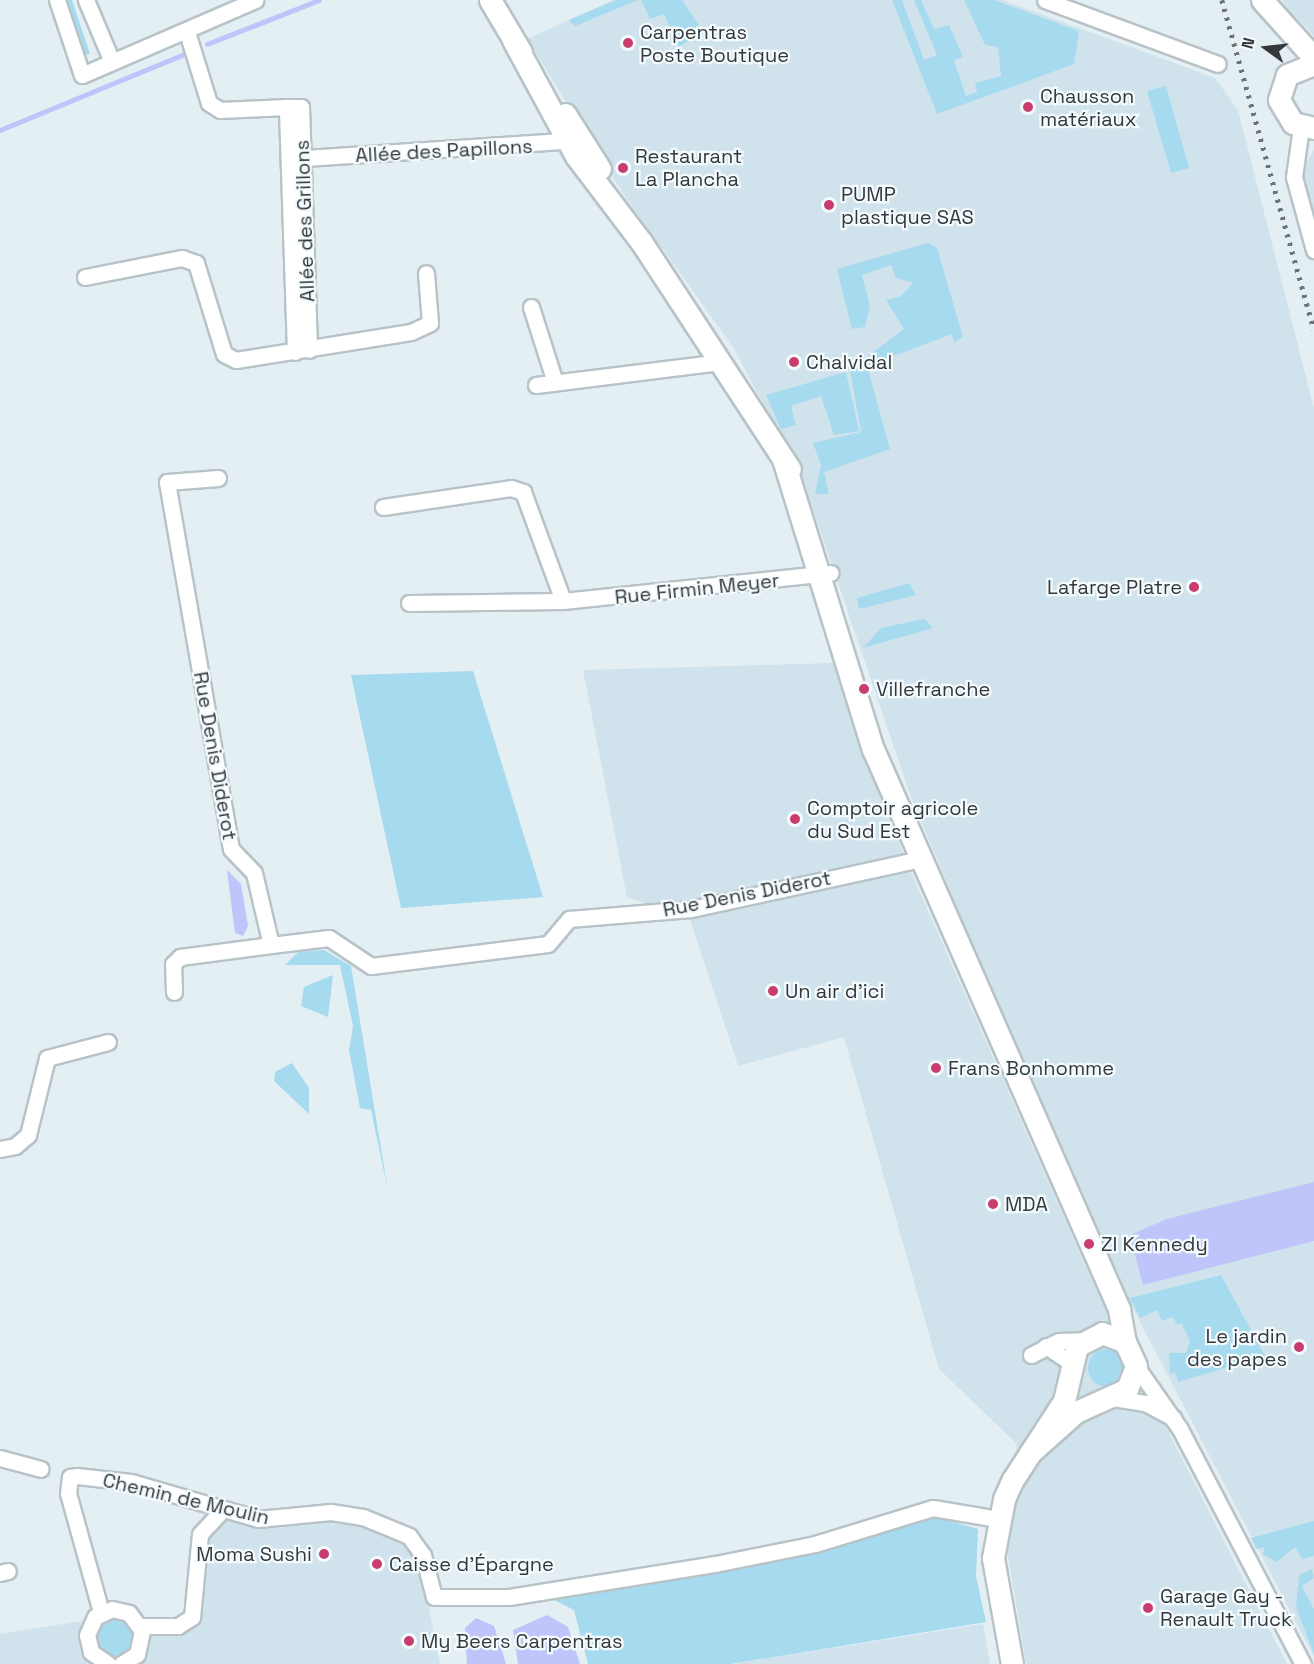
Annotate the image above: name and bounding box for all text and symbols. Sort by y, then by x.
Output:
north arrow [1236,18,1296,78]
place label: Carpentras Poste Boutique [640,20,789,67]
text: N [1237,35,1260,51]
marker: Carpentras Poste Boutique [621,36,635,50]
place label: Chausson matériaux [1040,84,1137,131]
marker: Chausson matériaux [1021,100,1035,114]
street label: Allée des Papillons [355,134,533,168]
street label: Allée des Grillons [290,140,320,302]
place label: Restaurant La Plancha [635,144,742,191]
marker: Restaurant La Plancha [616,161,630,175]
place label: PUMP plastique SAS [841,182,974,229]
marker: PUMP plastique SAS [822,198,836,212]
place label: Chalvidal [806,350,892,374]
marker: Chalvidal [787,355,801,369]
street label: Rue Firmin Meyer [614,568,780,610]
place label: Lafarge Platre [1047,575,1182,599]
marker: Lafarge Platre [1187,580,1201,594]
street label: Rue Denis Diderot [188,670,242,842]
place label: Villefranche [876,677,990,701]
marker: Villefranche [857,682,871,696]
place label: Comptoir agricole du Sud Est [807,796,978,843]
marker: Comptoir agricole du Sud Est [788,812,802,826]
street label: Rue Denis Diderot [661,866,833,922]
place label: Un air d'ici [785,979,884,1003]
marker: Un air d'ici [766,984,780,998]
place label: Frans Bonhomme [948,1056,1114,1080]
marker: Frans Bonhomme [929,1061,943,1075]
place label: MDA [1005,1192,1048,1216]
marker: MDA [986,1197,1000,1211]
place label: ZI Kennedy [1101,1232,1208,1256]
marker: ZI Kennedy [1082,1237,1096,1251]
place label: Le jardin des papes [1187,1324,1287,1371]
marker: Le jardin des papes [1292,1340,1306,1354]
street label: Chemin de Moulin [100,1468,272,1530]
place label: Moma Sushi [196,1542,312,1566]
marker: Moma Sushi [317,1547,331,1561]
place label: Caisse d'Épargne [389,1552,554,1576]
marker: Caisse d'Épargne [370,1557,384,1571]
place label: Garage Gay - Renault Truck [1160,1584,1292,1631]
marker: Garage Gay - Renault Truck [1141,1601,1155,1615]
place label: My Beers Carpentras [421,1629,623,1653]
marker: My Beers Carpentras [402,1634,416,1648]

